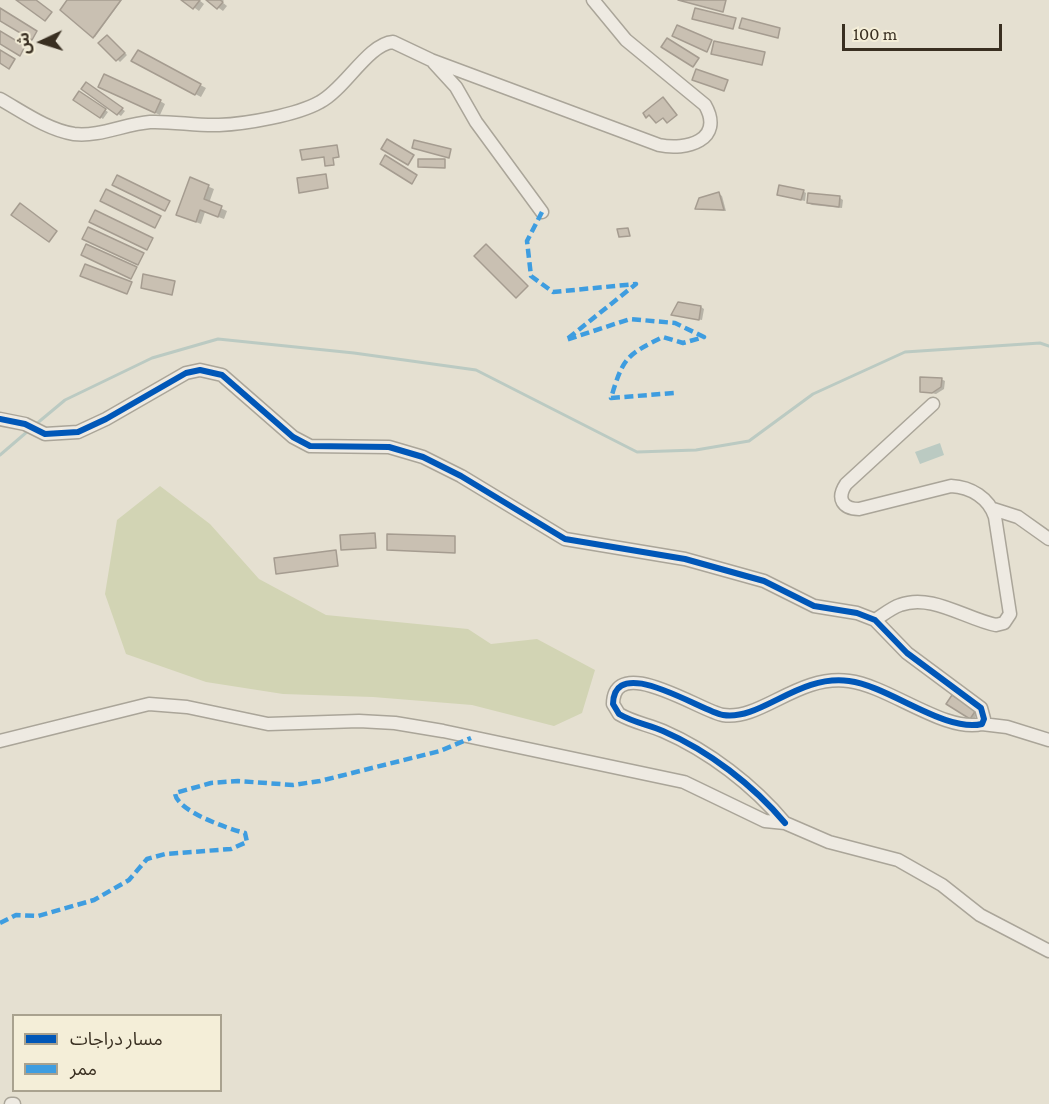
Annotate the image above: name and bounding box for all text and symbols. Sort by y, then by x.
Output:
north arrow [12,12,72,72]
scale bar [845,12,1006,50]
text: 100 m [853,24,897,44]
text: ش [14,32,33,55]
legend [12,1014,222,1092]
text: مسار دراجات [70,1029,163,1049]
text: ممر [70,1059,97,1079]

